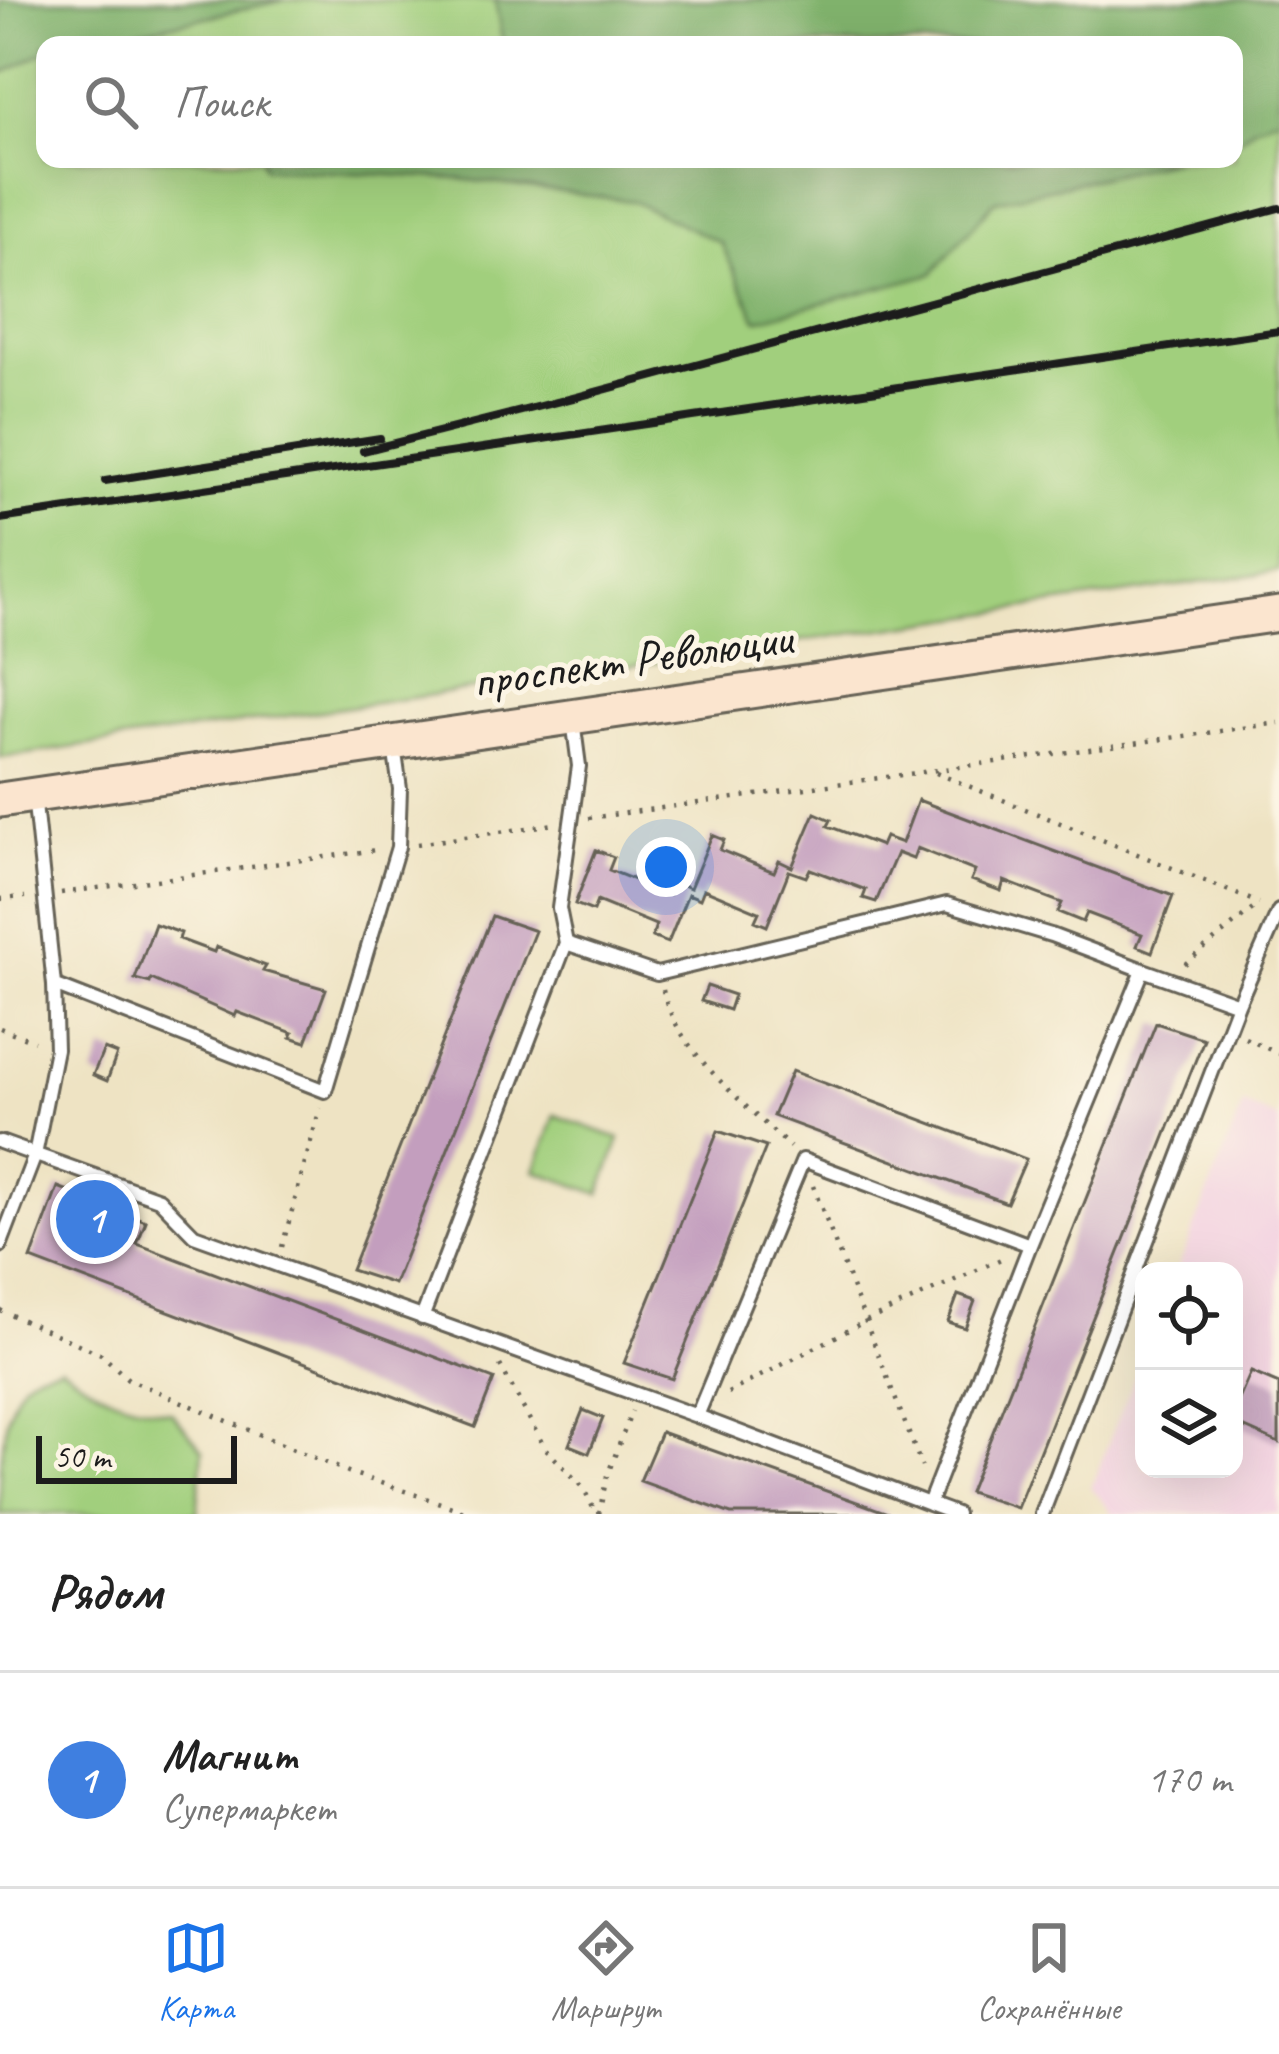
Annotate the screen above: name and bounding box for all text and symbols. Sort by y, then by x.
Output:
search box [36,36,1243,168]
icon: search [78,69,144,135]
text: Поиск [174,74,269,131]
street label: проспект Революции [469,606,799,711]
your location [636,837,696,897]
pin: 1 [56,1174,134,1264]
map controls [1135,1262,1243,1478]
button: locate [1135,1262,1243,1370]
button: layers [1135,1370,1243,1478]
scale bar [36,1430,237,1483]
text: 50 m [54,1436,110,1478]
text: Рядом [48,1560,162,1624]
text: Магнит [162,1727,298,1784]
text: 1 [78,1755,96,1804]
text: 170 m [1147,1755,1231,1804]
text: Супермаркет [162,1784,336,1833]
tab: Карта [159,1915,234,2029]
tab: Маршрут [551,1915,660,2029]
tab: Сохранённые [977,1915,1120,2029]

